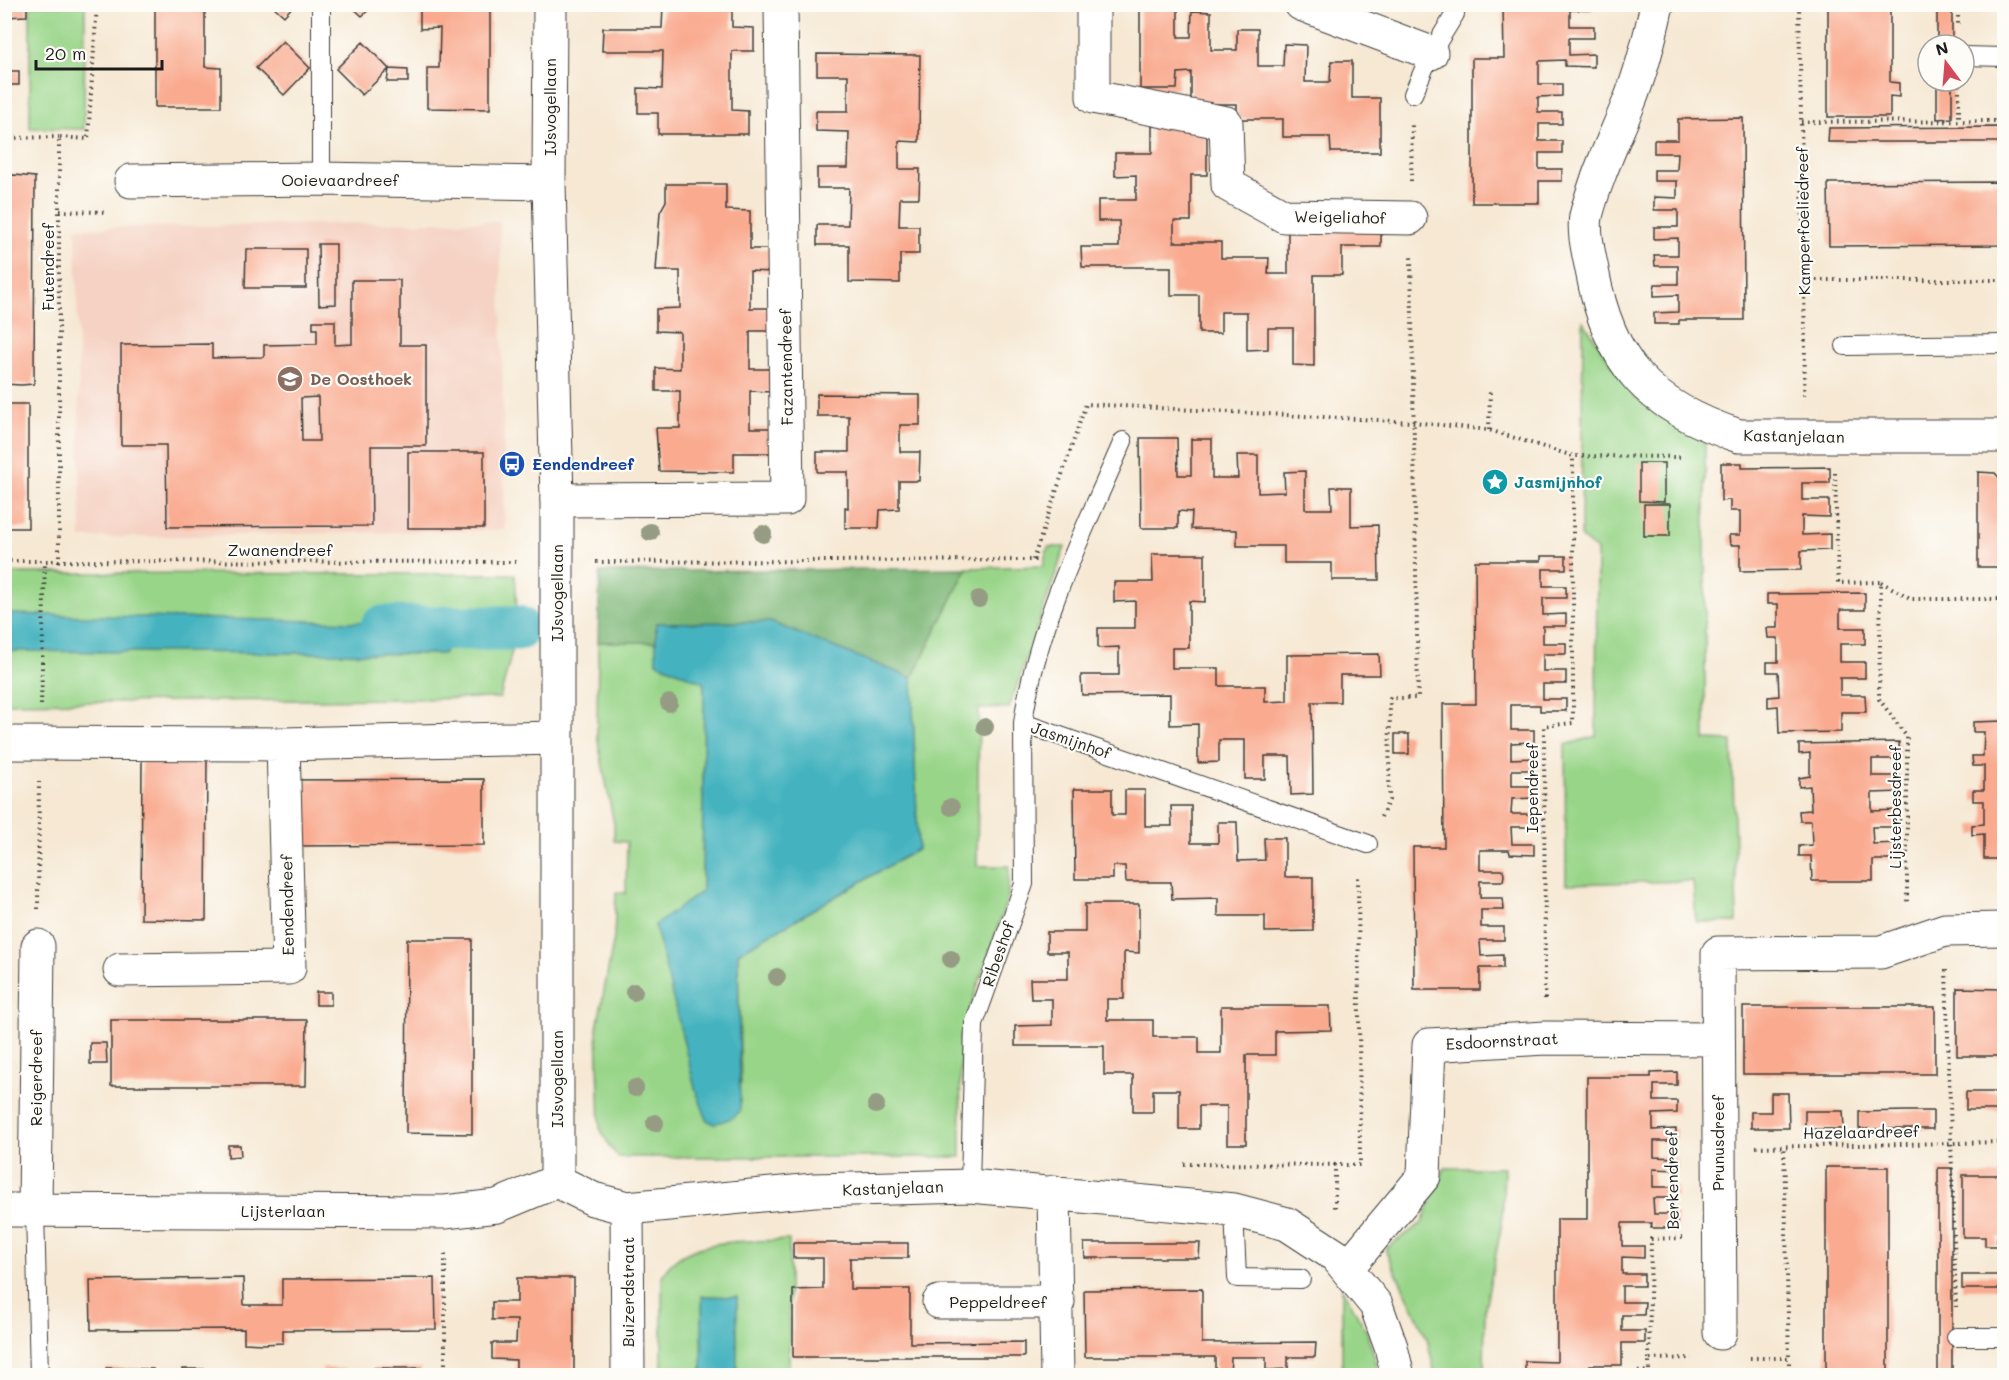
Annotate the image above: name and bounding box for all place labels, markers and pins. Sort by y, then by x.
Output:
school or university icon: De Oosthoek [275,364,305,394]
place label: De Oosthoek [310,368,412,389]
bus stop icon: Eendendreef [497,449,527,479]
place label: Eendendreef [532,453,635,474]
place icon: Jasmijnhof [1480,467,1510,497]
place label: Jasmijnhof [1514,471,1603,492]

